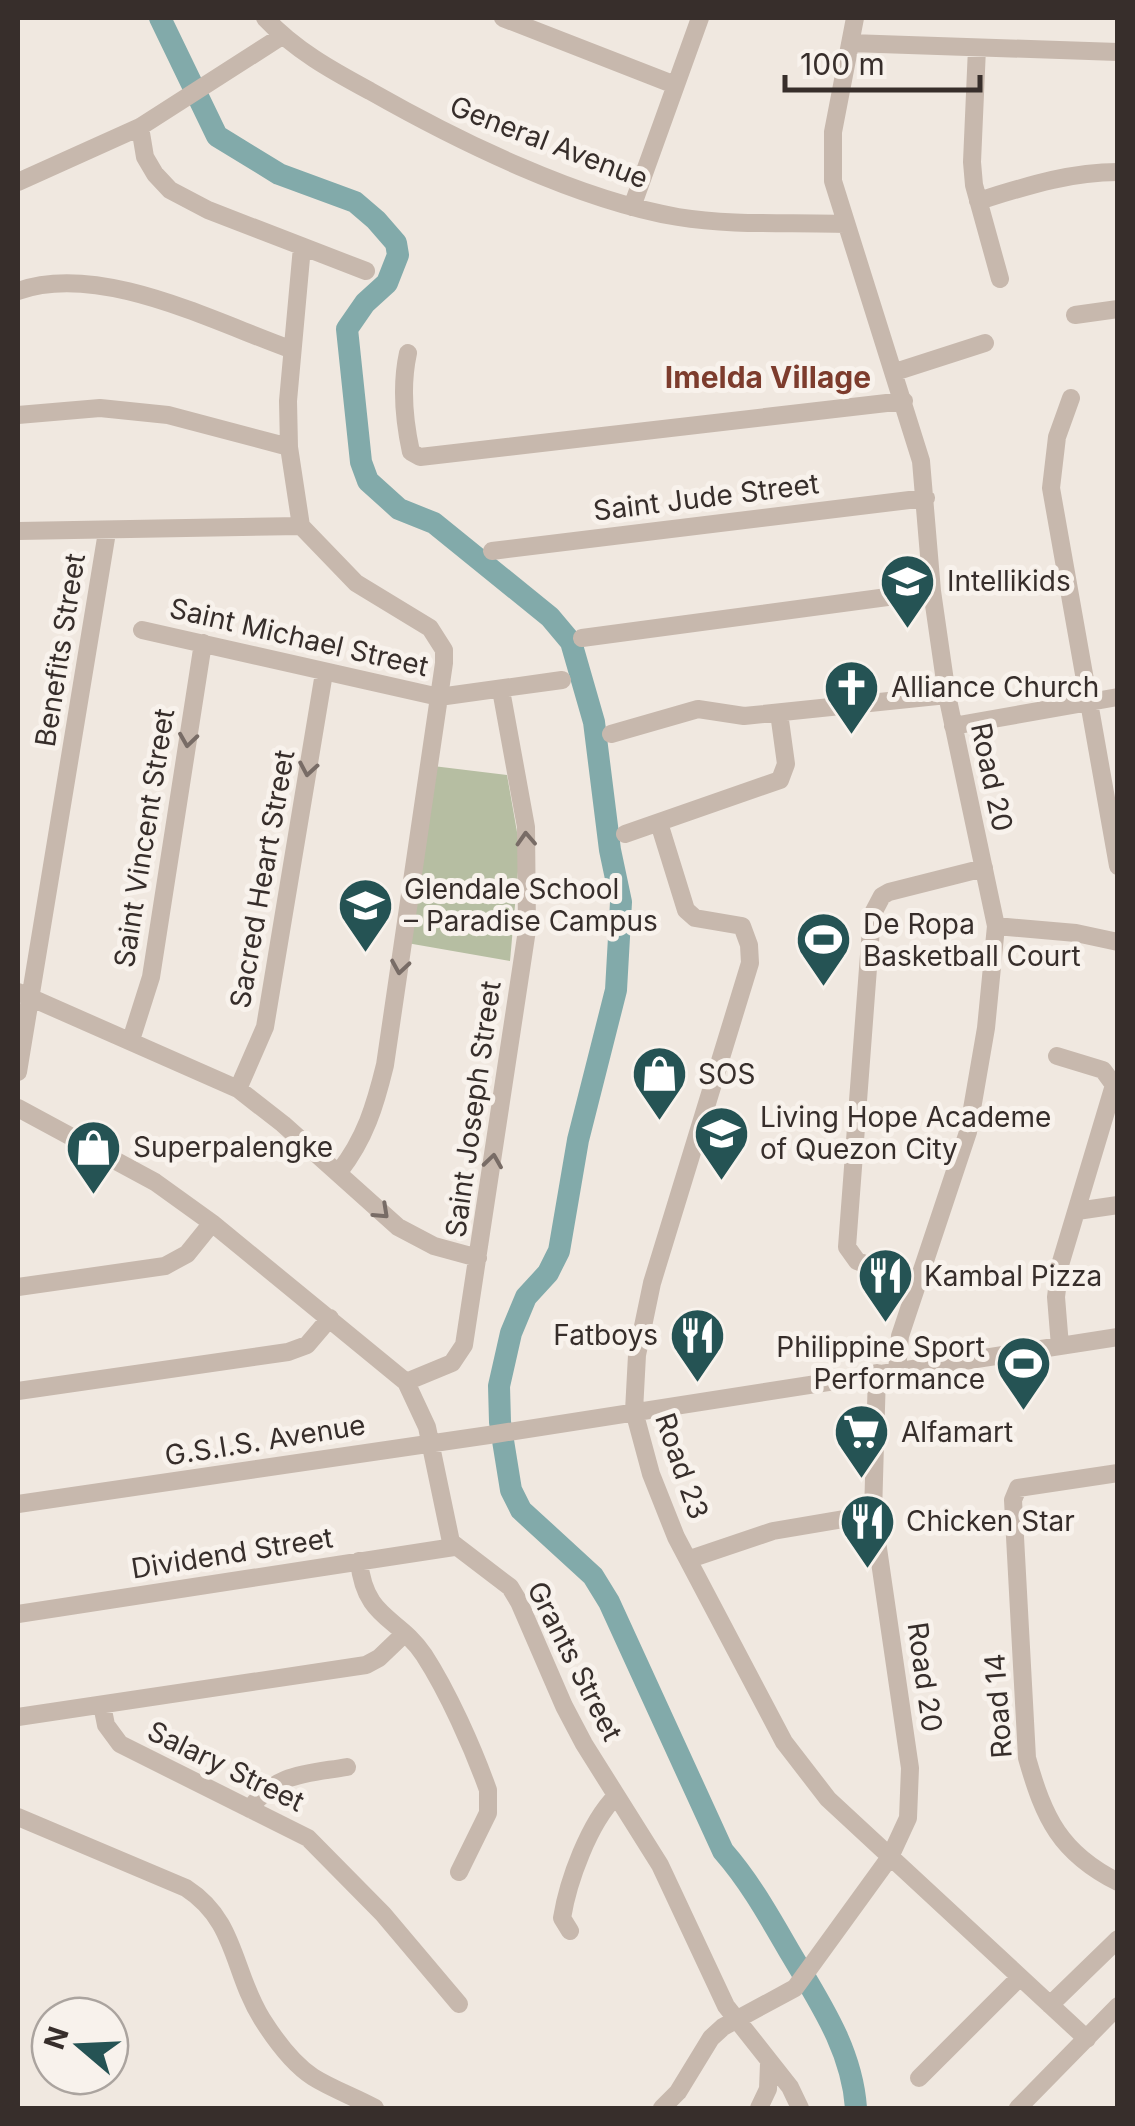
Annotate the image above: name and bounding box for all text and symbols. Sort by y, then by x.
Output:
scale bar [785,30,980,92]
text: 100 m [800,46,885,82]
street label: General Avenue [445,89,653,195]
district label: Imelda Village [665,359,871,395]
street label: Saint Jude Street [591,466,821,528]
street label: Benefits Street [28,551,92,749]
school or university icon: Intellikids [878,551,938,630]
place label: Intellikids [947,564,1071,598]
street label: Saint Michael Street [166,591,432,683]
church icon: Alliance Church [822,657,882,736]
place label: Alliance Church [891,670,1099,704]
street label: Saint Vincent Street [107,706,181,970]
street label: Road 20 [964,720,1020,834]
one-way arrow [178,731,199,748]
street label: Sacred Heart Street [223,747,301,1011]
one-way arrow [298,761,319,778]
one-way arrow [516,830,538,846]
place label: Glendale School – Paradise Campus [404,872,658,938]
school or university icon: Glendale School – Paradise Campus [335,875,395,954]
place label: De Ropa Basketball Court [863,907,1081,973]
sports icon: De Ropa Basketball Court [794,910,854,989]
one-way arrow [390,959,411,975]
street label: Saint Joseph Street [438,979,508,1239]
shop icon: SOS [629,1044,689,1123]
place label: SOS [698,1057,755,1091]
place label: Living Hope Academe of Quezon City [760,1100,1051,1166]
school or university icon: Living Hope Academe of Quezon City [691,1103,751,1182]
shop icon: Superpalengke [64,1117,124,1196]
place label: Superpalengke [133,1130,333,1164]
one-way arrow [481,1153,502,1170]
one-way arrow [370,1200,388,1218]
restaurant icon: Kambal Pizza [855,1246,915,1325]
place label: Kambal Pizza [924,1259,1102,1293]
restaurant icon: Fatboys [667,1305,727,1384]
place label: Fatboys [553,1318,658,1352]
place label: Philippine Sport Performance [776,1330,985,1396]
sports icon: Philippine Sport Performance [994,1333,1054,1412]
supermarket icon: Alfamart [832,1402,892,1481]
street label: G.S.I.S. Avenue [162,1407,368,1473]
street label: Road 23 [648,1409,716,1523]
place label: Alfamart [901,1415,1013,1449]
restaurant icon: Chicken Star [837,1491,897,1570]
place label: Chicken Star [906,1504,1075,1538]
street label: Dividend Street [129,1520,335,1586]
street label: Grants Street [520,1576,630,1746]
street label: Road 20 [901,1620,949,1734]
street label: Road 14 [977,1652,1019,1760]
street label: Salary Street [142,1714,310,1818]
north arrow [30,1996,130,2096]
text: N [37,2022,76,2053]

